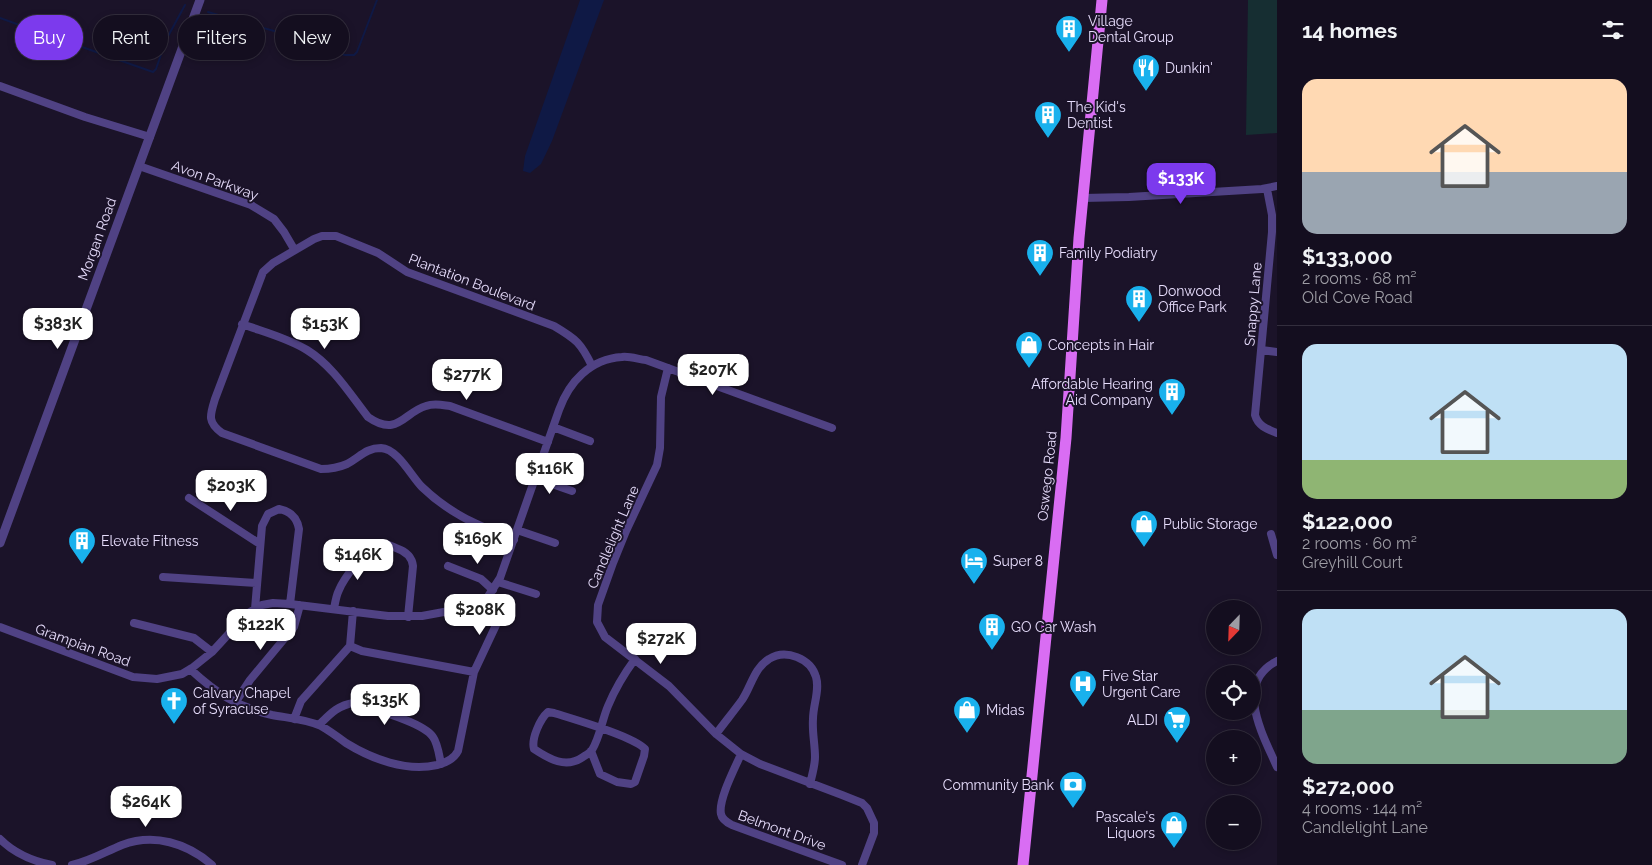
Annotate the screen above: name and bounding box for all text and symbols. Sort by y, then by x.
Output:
place label: Village Dental Group [1088,13,1174,45]
building icon: Village Dental Group [1054,14,1084,53]
chip: Buy [15,15,83,60]
chip: Rent [93,15,168,60]
chip: Filters [178,15,265,60]
chip: New [275,15,349,60]
icon: filters [1599,16,1627,44]
text: 14 homes [1302,18,1397,43]
restaurant icon: Dunkin' [1131,53,1161,92]
place label: Dunkin' [1165,60,1213,76]
place label: The Kid's Dentist [1067,99,1126,131]
building icon: The Kid's Dentist [1033,100,1063,139]
icon: home [1420,111,1510,201]
street label: Avon Parkway [169,157,261,203]
pin: $133K [1146,162,1216,205]
text: $133K [1158,169,1204,188]
street label: Morgan Road [75,195,119,283]
building icon: Family Podiatry [1025,238,1055,277]
text: $133,000 [1302,244,1393,269]
place label: Family Podiatry [1059,245,1158,261]
street label: Plantation Boulevard [406,250,538,314]
street label: Snappy Lane [1241,261,1265,347]
text: 2 rooms · 68 m² [1302,269,1417,288]
place label: Donwood Office Park [1158,283,1227,315]
building icon: Donwood Office Park [1124,284,1154,323]
text: Old Cove Road [1302,288,1413,307]
pin: $383K [23,308,93,350]
pin: $153K [290,308,360,350]
text: $383K [34,314,82,333]
text: $153K [302,314,348,333]
shop icon: Concepts in Hair [1014,330,1044,369]
place label: Concepts in Hair [1048,337,1154,353]
pin: $207K [678,354,748,396]
pin: $277K [432,358,502,401]
text: $207K [689,360,737,379]
text: $277K [443,365,491,384]
place label: Affordable Hearing Aid Company [1031,376,1153,408]
building icon: Affordable Hearing Aid Company [1157,377,1187,416]
icon: home [1420,377,1510,467]
street label: Oswego Road [1034,430,1060,522]
pin: $116K [515,452,585,495]
text: $116K [527,459,573,478]
pin: $203K [196,470,266,512]
text: $203K [207,476,255,495]
street label: Candlelight Lane [584,483,642,591]
shop icon: Public Storage [1129,509,1159,548]
text: $122,000 [1302,509,1393,534]
place label: Public Storage [1163,516,1257,532]
pin: $169K [443,522,513,565]
building icon: Elevate Fitness [67,526,97,565]
text: $169K [454,529,502,548]
place label: Elevate Fitness [101,533,199,549]
text: 2 rooms · 60 m² [1302,534,1417,553]
pin: $146K [323,538,393,581]
text: $146K [334,545,382,564]
hotel icon: Super 8 [959,546,989,585]
place label: Super 8 [993,553,1043,569]
text: Greyhill Court [1302,553,1403,572]
pin: $208K [445,594,515,636]
text: $208K [455,600,505,619]
north arrow [1206,600,1261,655]
map controls [1206,600,1261,850]
pin: $122K [226,608,296,651]
building icon: GO Car Wash [977,612,1007,651]
text: $122K [238,615,284,634]
place label: GO Car Wash [1011,619,1096,635]
street label: Grampian Road [33,620,133,670]
pin: $272K [626,622,696,665]
text: $272K [637,629,685,648]
icon: home [1420,642,1510,732]
button: locate [1206,665,1261,720]
place label: Five Star Urgent Care [1102,668,1181,700]
hospital icon: Five Star Urgent Care [1068,669,1098,708]
pin: $135K [350,684,420,726]
place label: Calvary Chapel of Syracuse [193,685,291,717]
church icon: Calvary Chapel of Syracuse [159,686,189,725]
text: $135K [362,690,408,709]
shop icon: Midas [952,695,982,734]
place label: Midas [986,702,1025,718]
supermarket icon: ALDI [1162,705,1192,744]
place label: ALDI [1127,712,1158,728]
button: + [1206,730,1261,785]
bank icon: Community Bank [1058,770,1088,809]
text: $272,000 [1302,774,1394,799]
place label: Community Bank [943,777,1055,793]
pin: $264K [111,786,181,828]
text: $264K [122,792,170,811]
button: − [1206,795,1261,850]
text: 4 rooms · 144 m² [1302,799,1422,818]
street label: Belmont Drive [736,807,828,853]
place label: Pascale's Liquors [1095,809,1155,841]
shop icon: Pascale's Liquors [1159,810,1189,849]
text: Candlelight Lane [1302,818,1428,837]

